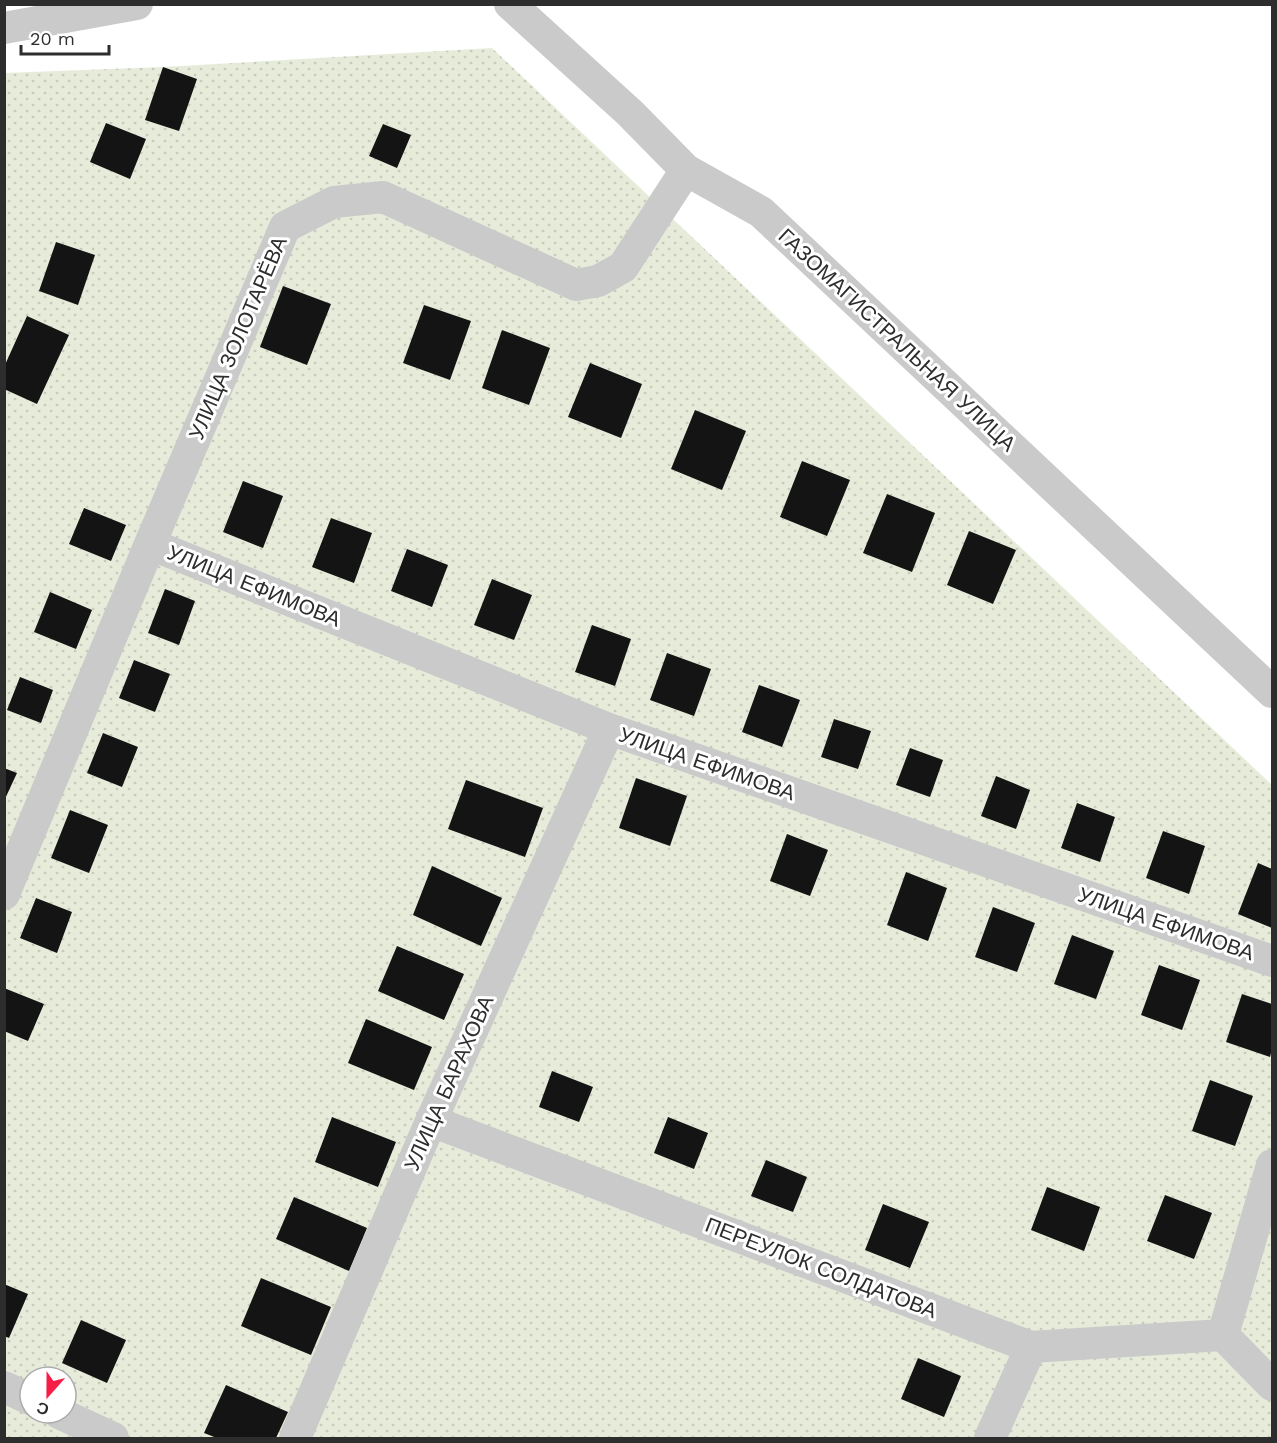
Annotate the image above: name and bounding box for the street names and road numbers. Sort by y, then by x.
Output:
street label: ГАЗОМАГИСТРАЛЬНАЯ УЛИЦА [774,223,1021,456]
street label: УЛИЦА ЗОЛОТАРЁВА [183,232,292,443]
street label: УЛИЦА ЕФИМОВА [164,539,344,632]
street label: УЛИЦА ЕФИМОВА [616,722,798,805]
street label: УЛИЦА ЕФИМОВА [1075,882,1257,965]
street label: УЛИЦА БАРАХОВА [399,991,498,1174]
street label: ПЕРЕУЛОК СОЛДАТОВА [702,1212,940,1323]

